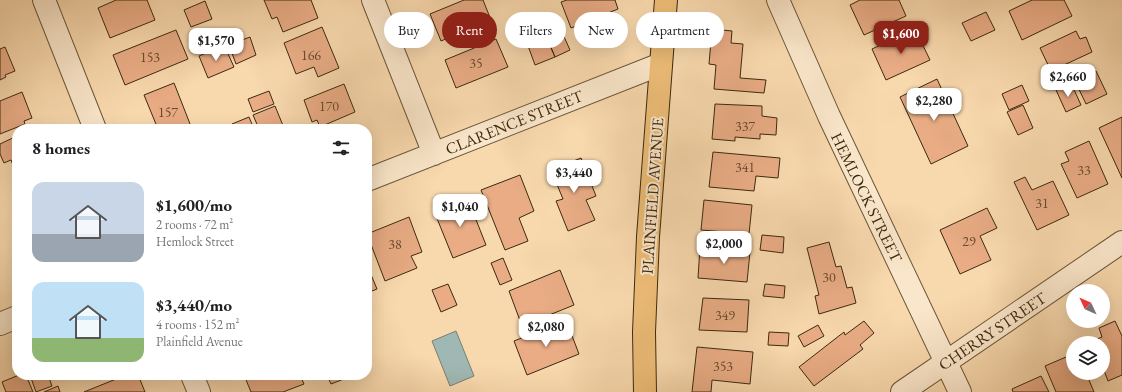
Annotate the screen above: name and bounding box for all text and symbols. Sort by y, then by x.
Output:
chip: Buy [384,12,434,48]
chip: Rent [442,12,497,48]
chip: Filters [505,12,566,48]
chip: New [574,12,628,48]
chip: Apartment [636,12,724,48]
pin: $1,600 [868,21,934,55]
text: $1,600 [883,25,919,42]
pin: $1,570 [183,28,249,62]
text: $1,570 [198,32,234,49]
house number: 166 [301,46,321,64]
house number: 153 [140,48,160,66]
house number: 35 [469,54,483,72]
pin: $2,660 [1035,64,1101,98]
text: $2,660 [1050,68,1086,85]
street label: CLARENCE STREET [442,85,586,160]
pin: $2,280 [901,88,967,122]
text: $2,280 [916,92,952,109]
house number: 170 [319,97,339,115]
house number: 157 [158,103,178,121]
street label: PLAINFIELD AVENUE [637,117,668,275]
house number: 337 [735,117,755,135]
street label: HEMLOCK STREET [826,129,907,266]
text: 8 homes [32,137,90,159]
icon: filters [330,137,352,159]
house number: 341 [735,158,755,176]
pin: $3,440 [541,160,607,194]
house number: 33 [1077,161,1091,179]
text: $3,440 [556,164,592,181]
text: $1,600/mo [156,194,232,216]
pin: $1,040 [427,194,493,228]
house number: 31 [1035,194,1049,212]
icon: home [64,198,112,246]
text: $1,040 [442,198,478,215]
text: 2 rooms · 72 m² [156,216,233,233]
pin: $2,000 [691,231,757,265]
house number: 29 [962,232,976,250]
text: Hemlock Street [156,233,234,250]
house number: 38 [388,235,402,253]
text: $2,000 [706,235,742,252]
house number: 30 [822,268,836,286]
north arrow [1066,284,1110,328]
map controls [1066,284,1110,380]
street label: CHERRY STREET [934,287,1050,375]
text: $3,440/mo [156,294,232,316]
icon: home [64,298,112,346]
house number: 349 [715,306,735,324]
pin: $2,080 [513,314,579,348]
text: 4 rooms · 152 m² [156,316,240,333]
text: $2,080 [528,318,564,335]
text: Plainfield Avenue [156,333,243,350]
button: layers [1066,336,1110,380]
house number: 353 [713,357,733,375]

